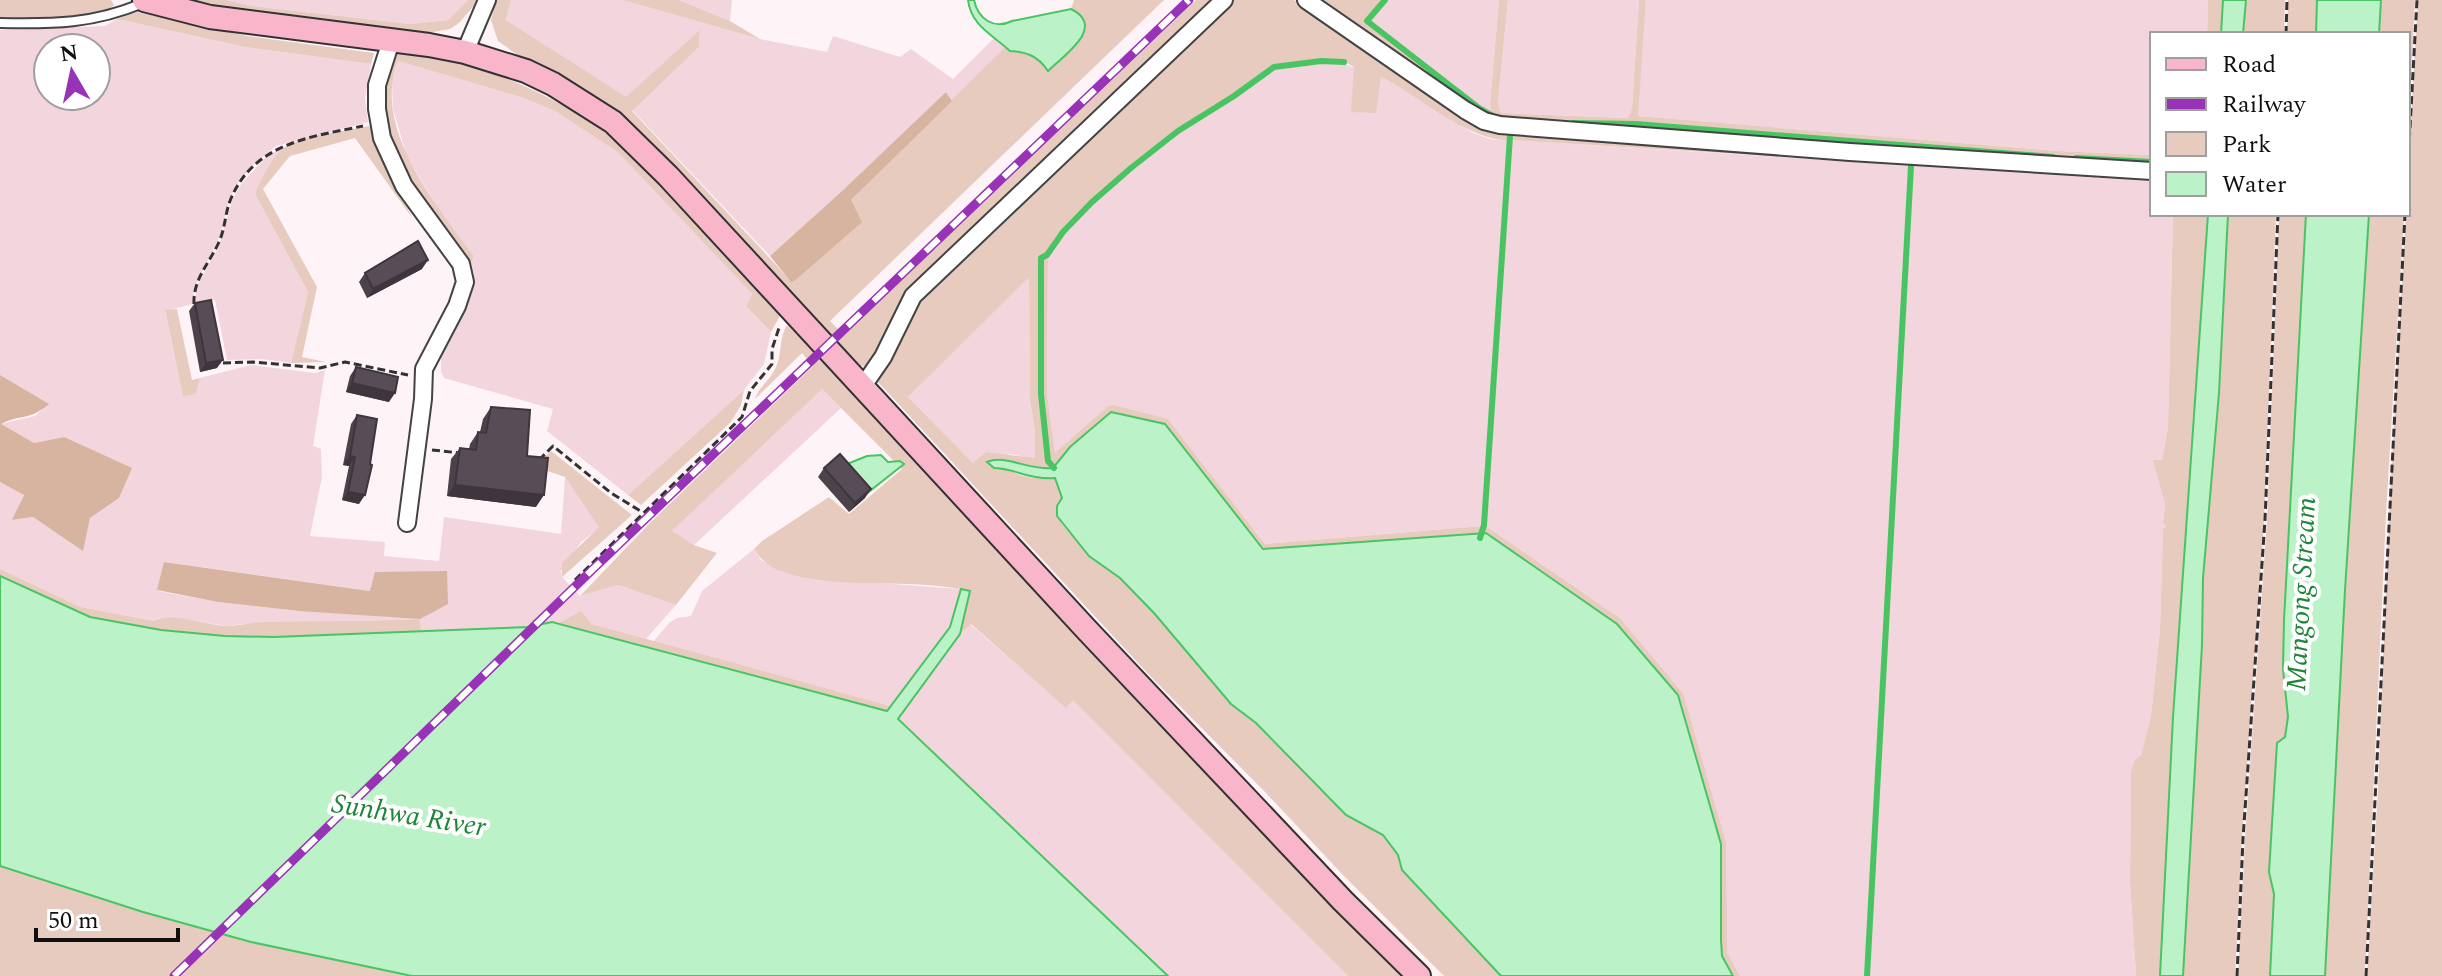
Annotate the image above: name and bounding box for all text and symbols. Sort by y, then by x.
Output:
north arrow [32,32,112,112]
legend [2150,32,2410,216]
text: N [58,36,81,71]
text: Road [2222,47,2276,83]
text: Railway [2222,87,2307,123]
text: Park [2222,127,2272,163]
text: Water [2222,167,2286,203]
water label: Mangong Stream [2275,496,2328,692]
water label: Sunhwa River [329,782,489,849]
scale bar [36,892,178,942]
text: 50 m [48,903,99,939]

